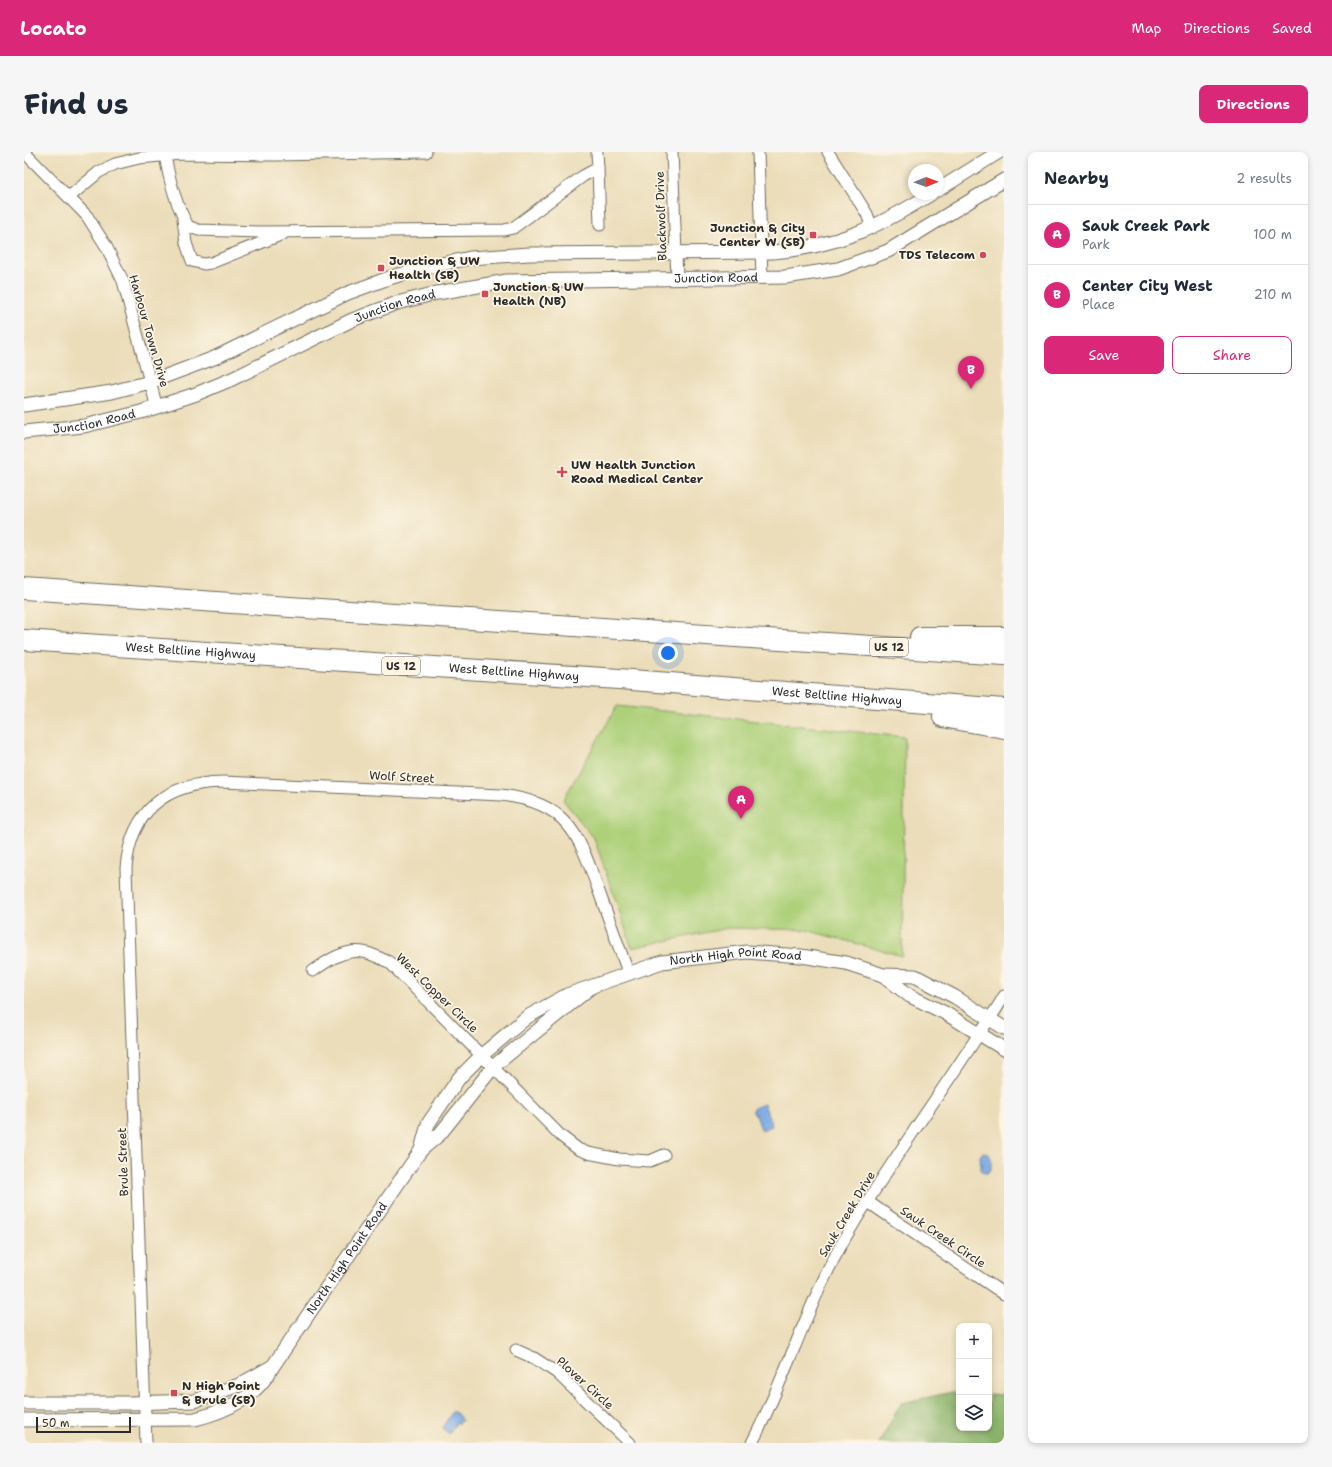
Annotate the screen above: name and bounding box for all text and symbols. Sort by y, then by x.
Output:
text: Locato [20,16,87,41]
text: Map [1132,19,1162,37]
text: Directions [1184,19,1250,37]
text: Saved [1272,19,1312,37]
text: Find us [24,85,129,123]
button: Directions [1199,85,1308,123]
north arrow [908,164,944,200]
text: Nearby [1044,167,1109,189]
text: 2 results [1236,170,1292,187]
street label: Blackwolf Drive [651,171,671,261]
text: Sauk Creek Park [1082,216,1210,236]
place label: Junction & City Center W (SB) [710,220,805,250]
text: A [1052,226,1062,243]
text: 100 m [1253,226,1292,243]
marker: Junction & City Center W (SB) [808,230,818,240]
text: Park [1082,236,1110,253]
place label: TDS Telecom [899,247,975,263]
marker: TDS Telecom [978,250,988,260]
place label: Junction & UW Health (SB) [389,253,480,283]
marker: Junction & UW Health (SB) [376,263,386,273]
street label: Junction Road [674,269,759,287]
street label: Harbour Town Drive [125,273,173,389]
text: Center City West [1082,276,1213,296]
place label: Junction & UW Health (NB) [493,279,584,309]
street label: Junction Road [352,286,438,326]
text: B [1053,286,1061,303]
text: 210 m [1254,286,1292,303]
marker: Junction & UW Health (NB) [480,289,490,299]
text: Place [1082,296,1115,313]
button: Save [1044,336,1164,374]
button: Share [1172,336,1292,374]
pin: B [958,356,984,389]
street label: Junction Road [52,406,138,437]
place label: UW Health Junction Road Medical Center [571,457,704,487]
marker: UW Health Junction Road Medical Center [556,466,568,478]
road number: US 12 [870,638,908,656]
street label: West Beltline Highway [125,639,257,663]
your location [658,643,678,663]
road number: US 12 [382,657,420,675]
street label: West Beltline Highway [448,660,580,684]
street label: West Beltline Highway [771,683,903,709]
street label: Wolf Street [369,767,435,787]
pin: A [728,786,754,819]
street label: North High Point Road [669,944,803,969]
street label: West Copper Circle [392,950,482,1037]
street label: Brule Street [114,1127,132,1197]
street label: Sauk Creek Drive [815,1168,879,1260]
street label: North High Point Road [303,1199,391,1317]
street label: Sauk Creek Circle [897,1203,989,1272]
map controls [956,1323,992,1431]
button: + [956,1323,992,1359]
street label: Plover Circle [553,1353,617,1413]
button: − [956,1359,992,1395]
place label: N High Point & Brule (SB) [182,1378,260,1408]
marker: N High Point & Brule (SB) [169,1388,179,1398]
button: layers [956,1395,992,1431]
scale bar [36,1415,131,1434]
text: 50 m [42,1416,70,1431]

